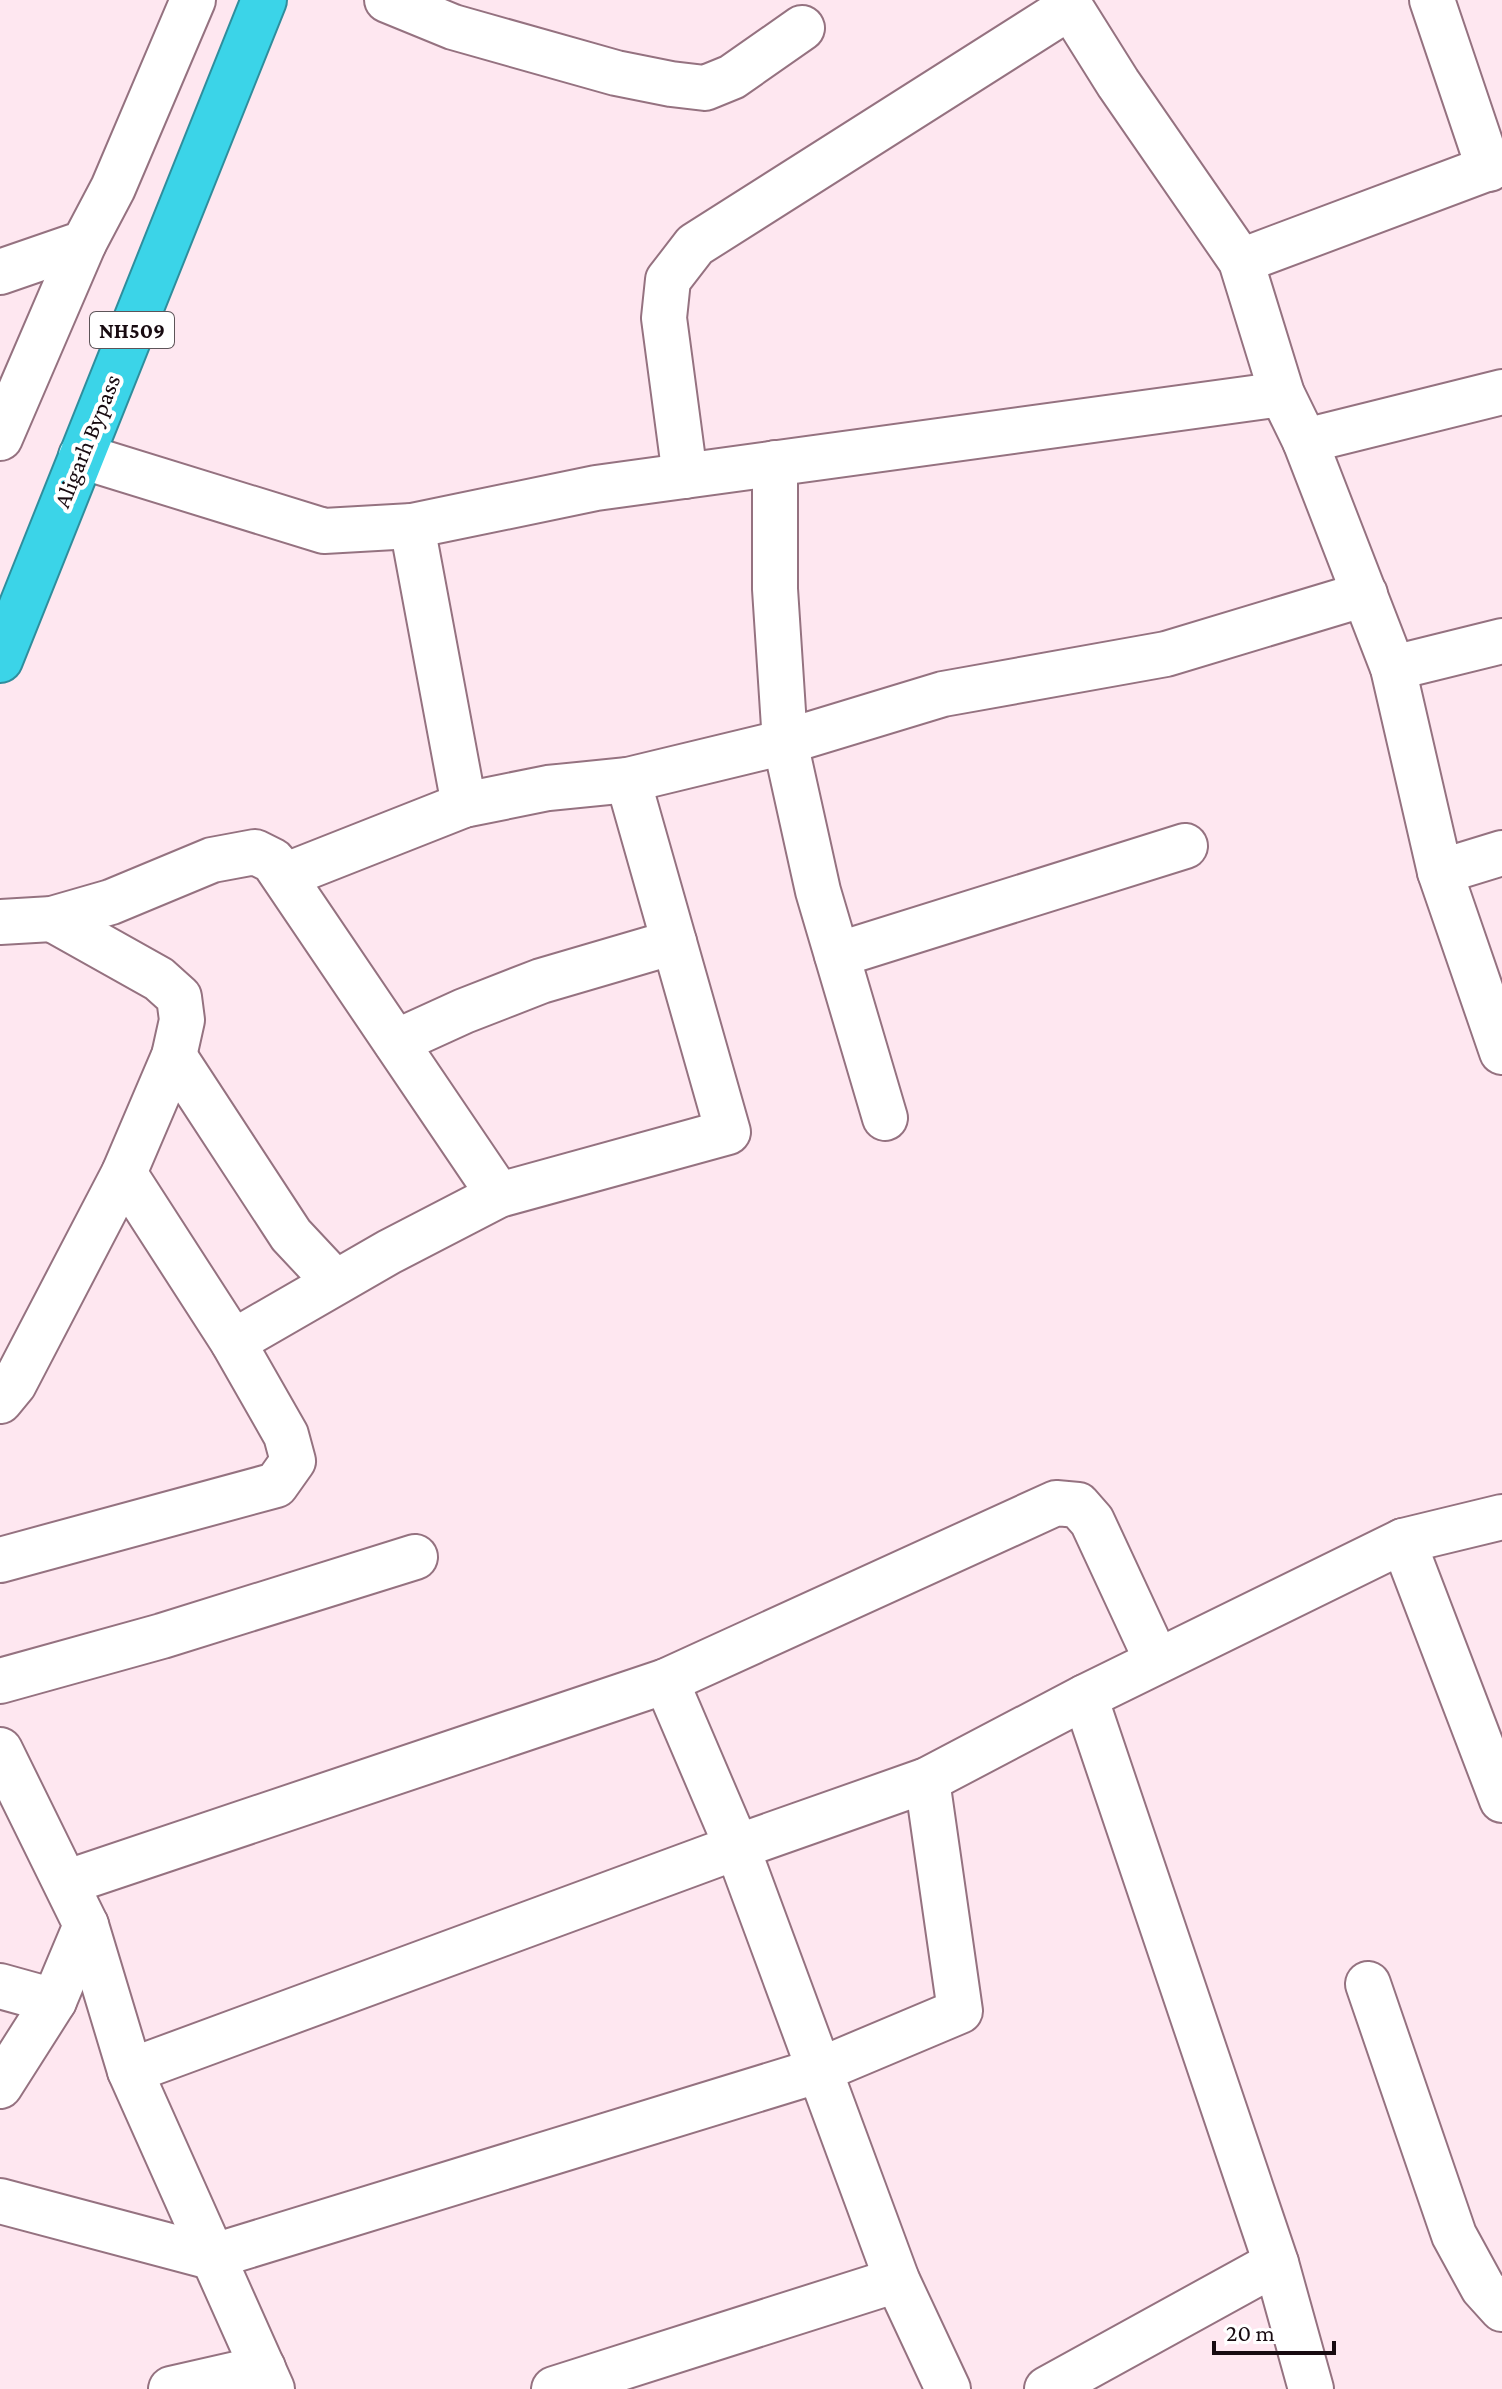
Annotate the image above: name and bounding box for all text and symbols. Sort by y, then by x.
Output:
road number: NH509 [90,312,174,348]
street label: Aligarh Bypass [48,370,126,511]
scale bar [1214,2305,1334,2355]
text: 20 m [1226,2319,1275,2346]

